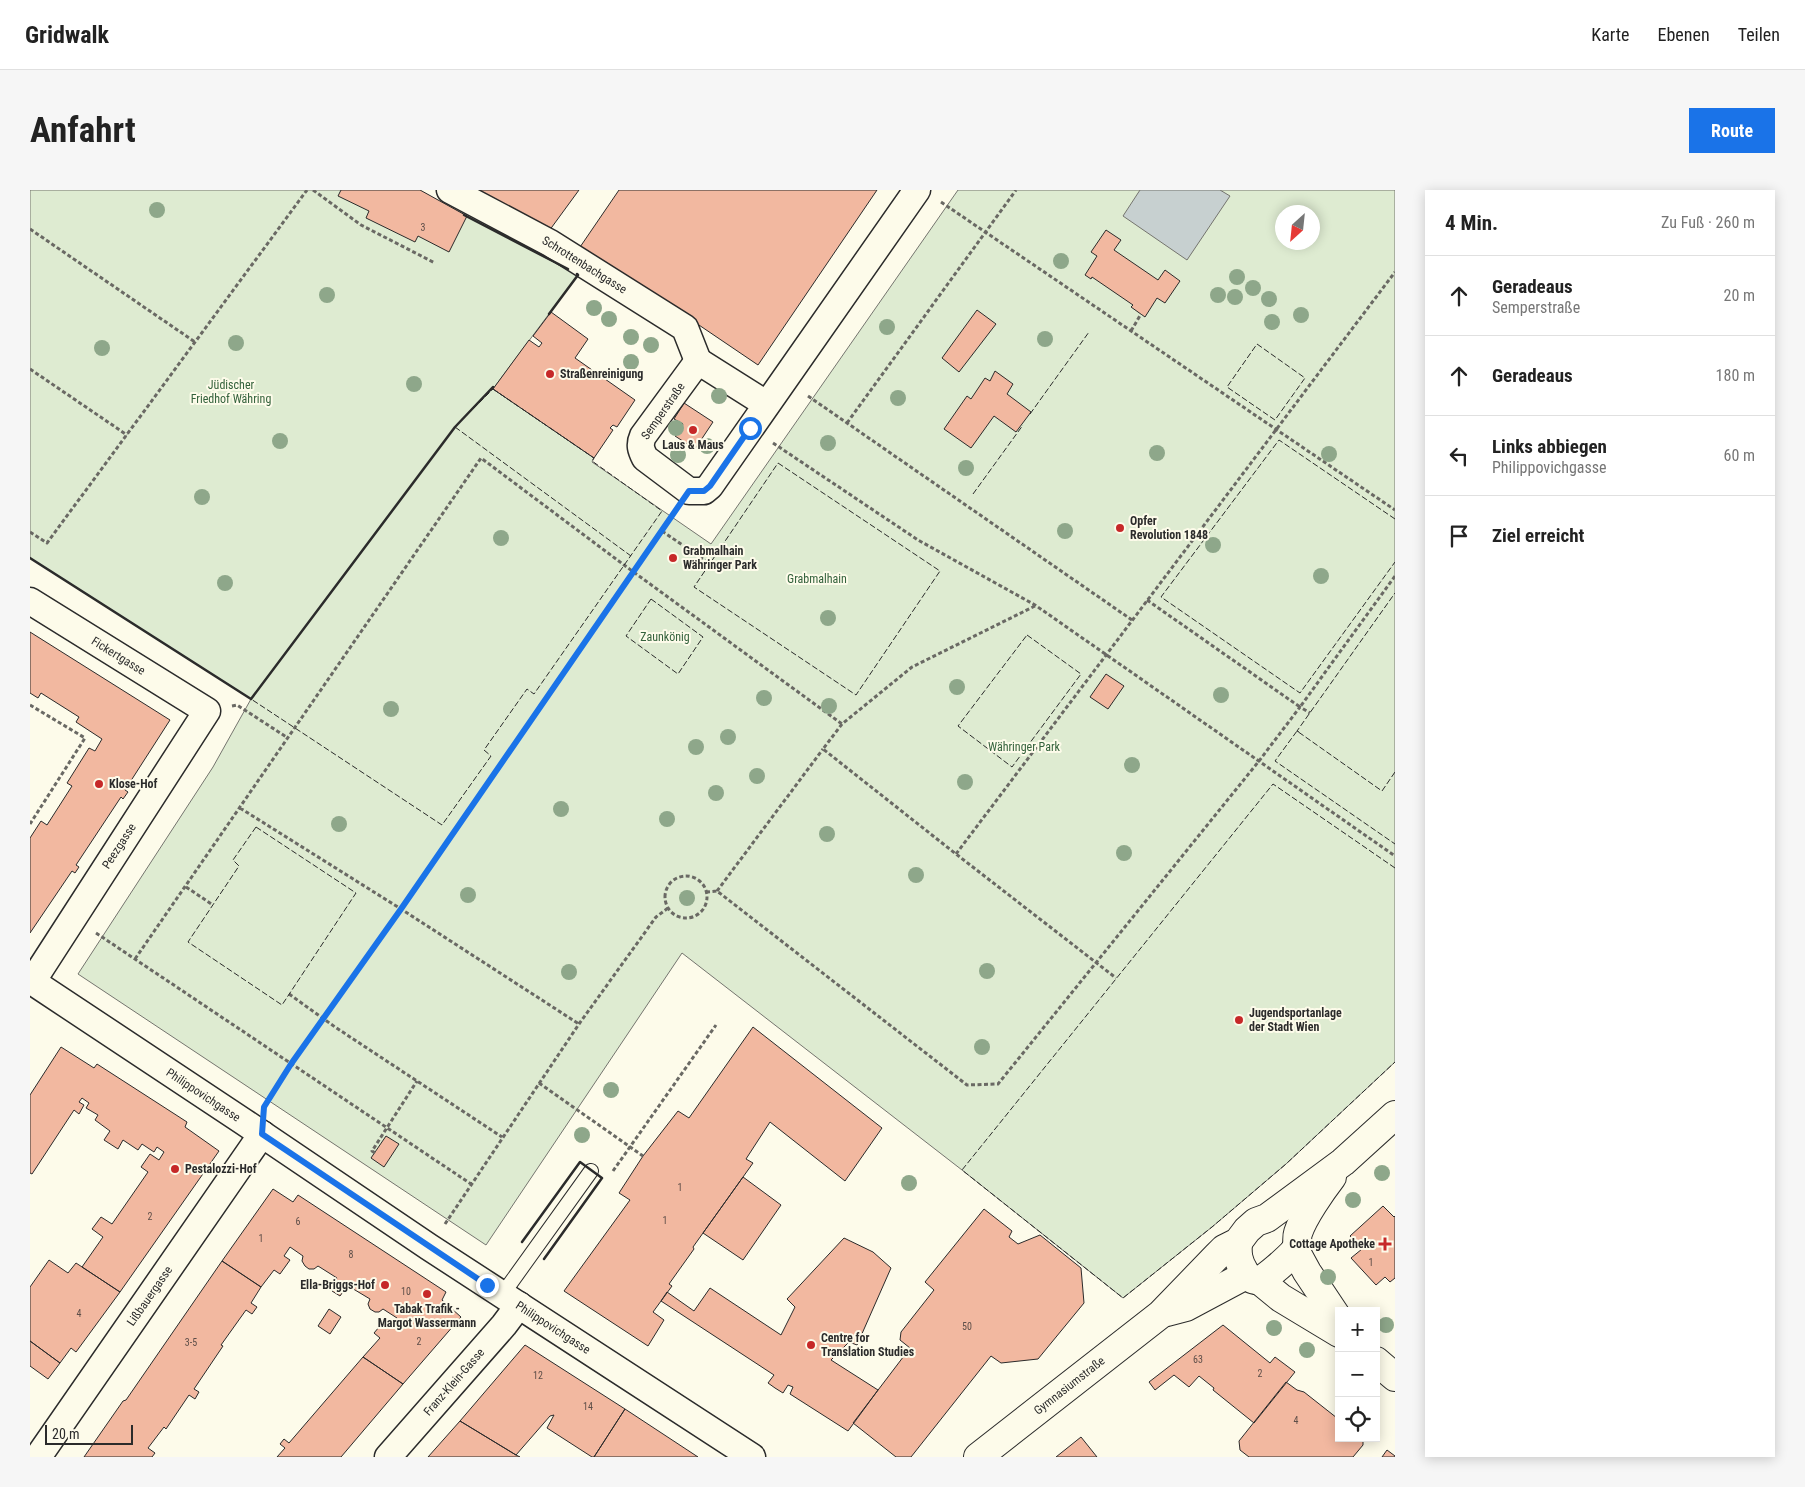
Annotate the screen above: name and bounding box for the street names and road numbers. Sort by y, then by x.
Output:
street label: Schrottenbachgasse [540,233,630,297]
street label: Semperstraße [638,380,688,442]
street label: Fickertgasse [89,634,148,678]
street label: Peezgasse [99,820,139,871]
street label: Philippovichgasse [164,1065,243,1125]
street label: Lißbauergasse [124,1263,176,1329]
street label: Philippovichgasse [513,1298,593,1357]
street label: Franz-Klein-Gasse [421,1345,488,1418]
street label: Gymnasiumstraße [1031,1353,1108,1418]

